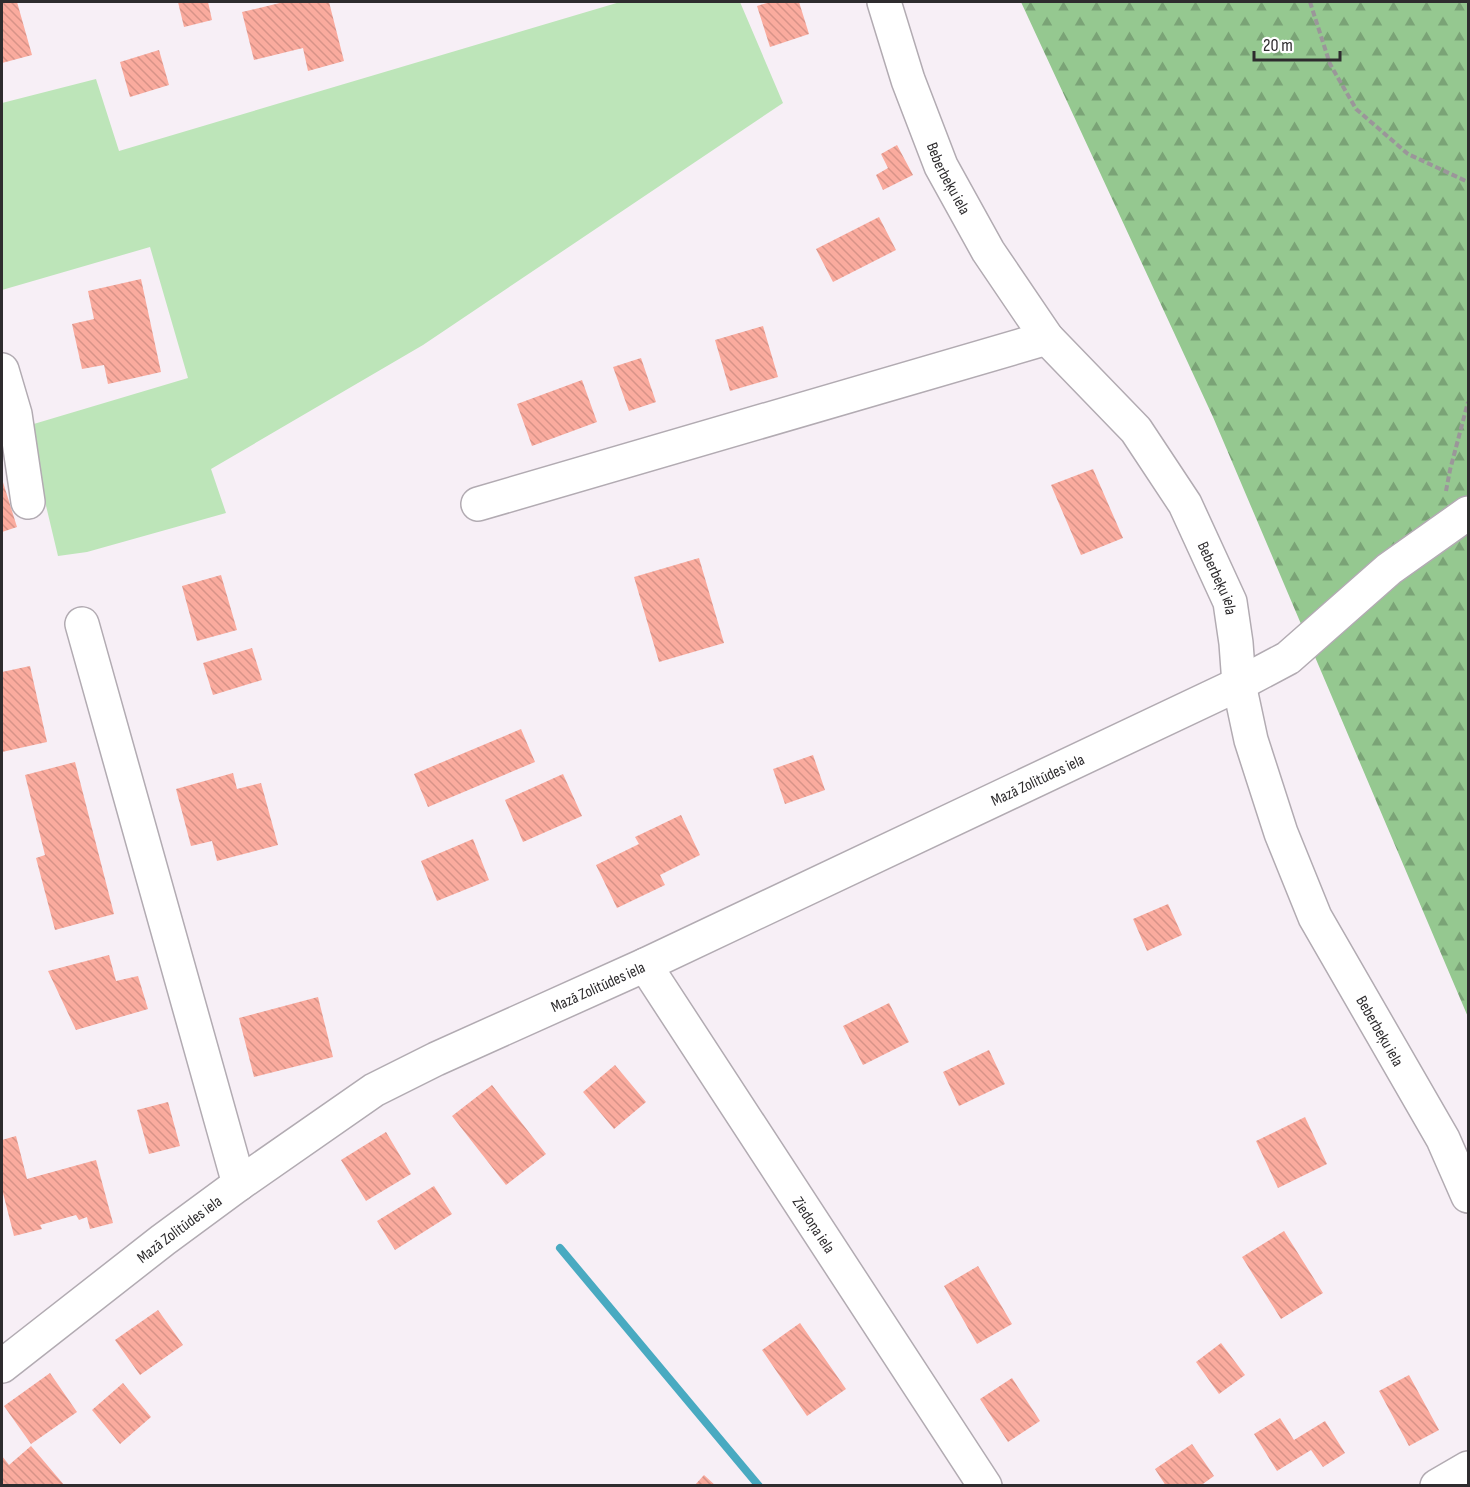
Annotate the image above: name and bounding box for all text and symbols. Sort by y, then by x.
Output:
scale bar [1254,24,1340,62]
text: 20 m [1263,35,1293,56]
street label: Beberbeķu iela [922,140,974,218]
street label: Beberbeķu iela [1193,539,1240,616]
street label: Mazā Zolitūdes iela [988,751,1088,811]
street label: Mazā Zolitūdes iela [548,958,648,1017]
street label: Beberbeķu iela [1351,993,1407,1070]
street label: Mazā Zolitūdes iela [134,1192,226,1268]
street label: Ziedoņa iela [788,1194,838,1257]

